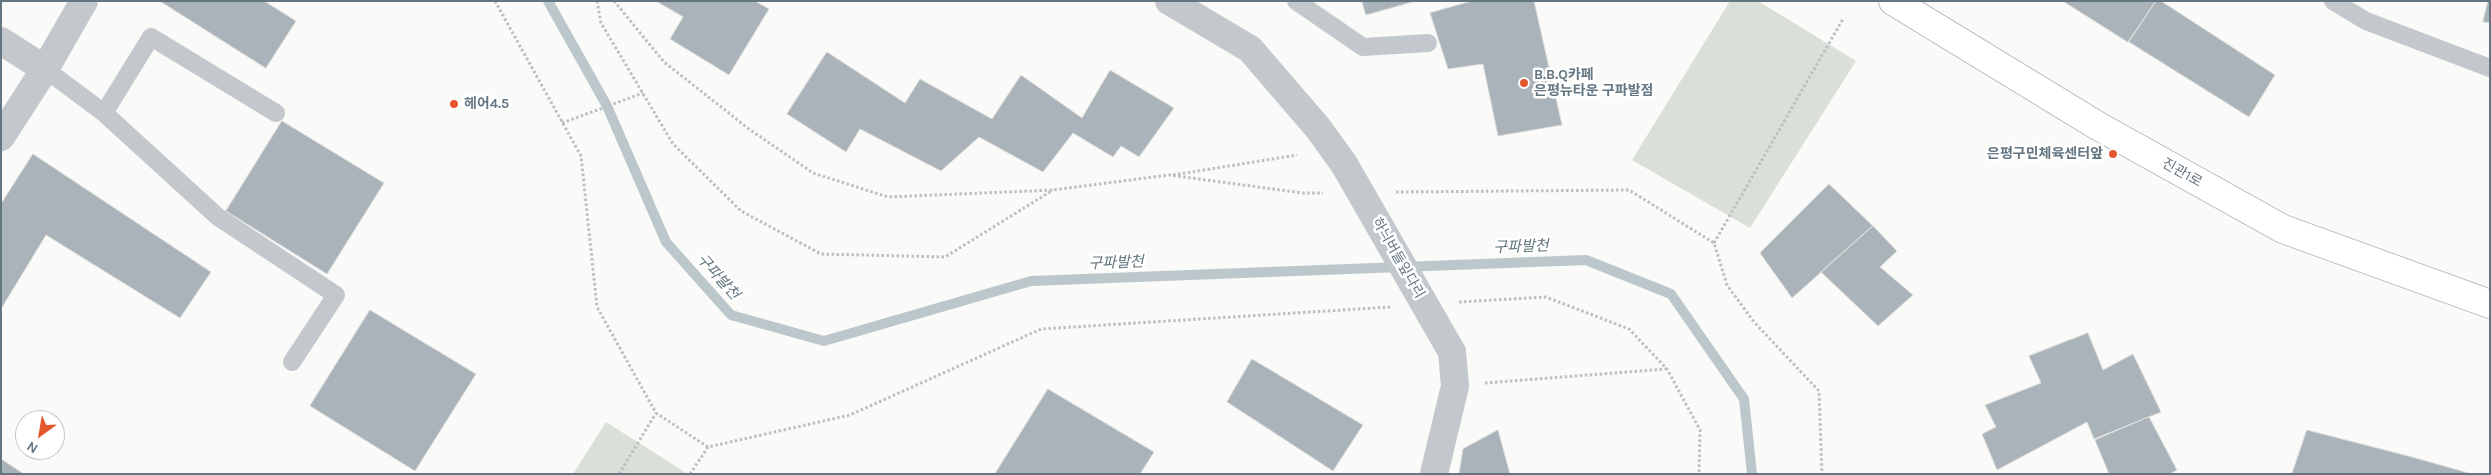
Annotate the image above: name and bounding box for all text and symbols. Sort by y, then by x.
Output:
place label: B.B.Q카페 은평뉴타운 구파발점 [1534,67,1653,100]
marker: B.B.Q카페 은평뉴타운 구파발점 [1518,77,1530,89]
place label: 헤어4.5 [464,96,509,112]
marker: 헤어4.5 [448,98,460,110]
place label: 은평구민체육센터앞 [1987,146,2103,162]
marker: 은평구민체육센터앞 [2107,148,2119,160]
street label: 진관1로 [2159,155,2205,191]
street label: 하늬버들잎다리 [1368,215,1428,301]
water label: 구파발천 [1493,237,1549,257]
water label: 구파발천 [693,250,743,304]
water label: 구파발천 [1088,253,1144,273]
north arrow [15,410,65,460]
text: N [24,437,41,457]

